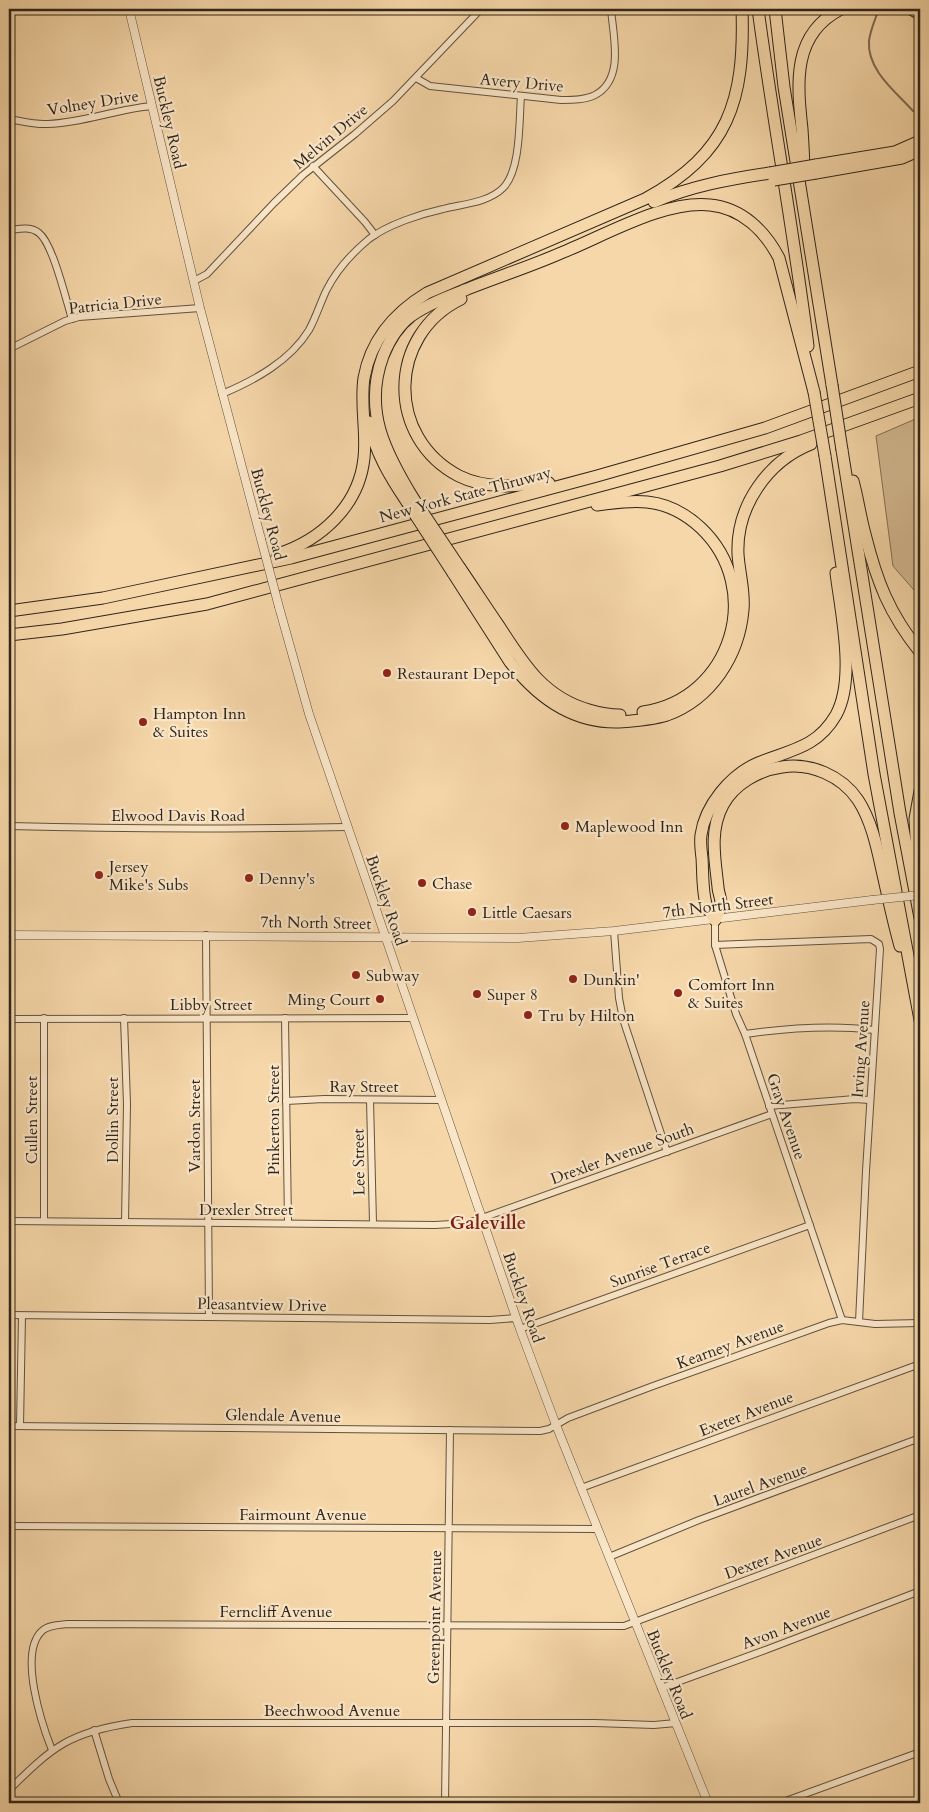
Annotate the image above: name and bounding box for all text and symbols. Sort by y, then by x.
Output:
street label: Avery Drive [479,68,565,98]
street label: Buckley Road [148,74,191,171]
street label: Volney Drive [46,85,140,121]
street label: Melvin Drive [289,99,373,174]
street label: Patricia Drive [67,288,163,320]
street label: New York State Thruway [377,461,554,529]
street label: Buckley Road [245,466,291,563]
place label: Restaurant Depot [397,663,515,685]
marker: Restaurant Depot [381,667,393,679]
place label: Hampton Inn & Suites [153,703,246,743]
marker: Hampton Inn & Suites [137,716,149,728]
street label: Elwood Davis Road [111,805,246,827]
place label: Maplewood Inn [575,816,683,838]
marker: Maplewood Inn [559,820,571,832]
street label: Buckley Road [360,852,412,949]
place label: Jersey Mike's Subs [107,856,188,896]
place label: Denny's [259,868,315,890]
marker: Jersey Mike's Subs [93,869,105,881]
marker: Denny's [243,872,255,884]
place label: Chase [432,873,473,895]
marker: Chase [416,877,428,889]
street label: 7th North Street [662,888,775,924]
place label: Little Caesars [482,902,572,924]
marker: Little Caesars [466,906,478,918]
street label: 7th North Street [260,911,372,935]
place label: Subway [366,965,420,987]
marker: Subway [350,969,362,981]
place label: Dunkin' [583,969,640,991]
marker: Dunkin' [567,973,579,985]
place label: Comfort Inn & Suites [688,974,775,1014]
place label: Super 8 [487,984,538,1006]
marker: Comfort Inn & Suites [672,987,684,999]
marker: Super 8 [471,988,483,1000]
place label: Ming Court [288,989,370,1011]
marker: Ming Court [374,993,386,1005]
street label: Libby Street [170,994,252,1016]
street label: Irving Avenue [847,999,875,1099]
place label: Tru by Hilton [538,1005,635,1027]
marker: Tru by Hilton [522,1009,534,1021]
street label: Pinkerton Street [263,1065,285,1175]
street label: Gray Avenue [761,1070,811,1162]
street label: Cullen Street [21,1076,43,1164]
street label: Ray Street [329,1076,399,1098]
street label: Dollin Street [102,1077,124,1163]
street label: Vardon Street [184,1079,206,1173]
street label: Drexler Avenue South [548,1118,697,1190]
street label: Lee Street [347,1128,371,1196]
street label: Drexler Street [199,1199,293,1221]
district label: Galeville [450,1210,526,1236]
street label: Sunrise Terrace [607,1237,714,1293]
street label: Buckley Road [497,1249,549,1346]
street label: Pleasantview Drive [197,1293,327,1317]
street label: Kearney Avenue [674,1315,787,1375]
street label: Exeter Avenue [696,1386,797,1442]
street label: Glendale Avenue [225,1404,341,1428]
street label: Laurel Avenue [710,1458,810,1512]
street label: Fairmount Avenue [239,1504,367,1526]
street label: Dexter Avenue [721,1529,825,1585]
street label: Greenpoint Avenue [423,1550,447,1684]
street label: Ferncliff Avenue [220,1601,332,1623]
street label: Avon Avenue [739,1601,834,1655]
street label: Buckley Road [641,1626,697,1723]
street label: Beechwood Avenue [264,1700,400,1722]

